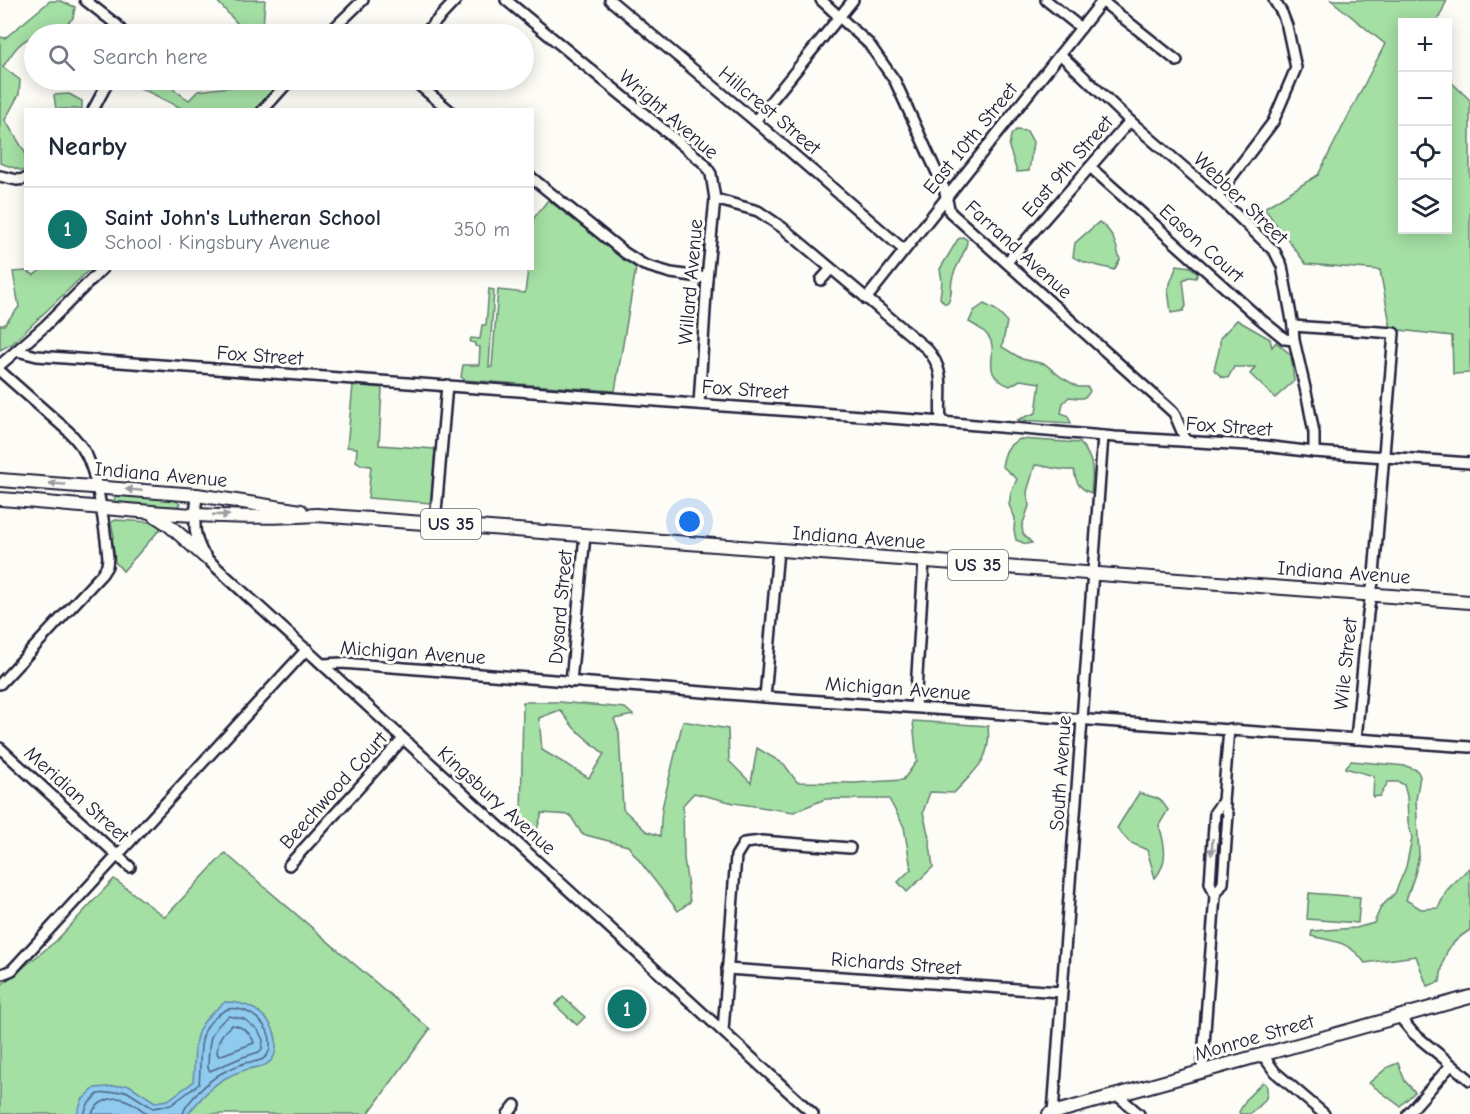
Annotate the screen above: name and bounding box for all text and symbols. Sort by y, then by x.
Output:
map controls [1398,18,1452,234]
button: + [1398,18,1452,72]
search box [24,24,534,90]
icon: search [45,41,78,74]
text: Search here [93,44,208,70]
street label: Hillcrest Street [714,61,826,160]
street label: Wright Avenue [614,65,723,164]
button: − [1398,72,1452,126]
street label: East 10th Street [919,77,1023,199]
street label: East 9th Street [1017,110,1119,222]
button: locate [1398,126,1452,180]
text: Nearby [48,132,127,162]
street label: Webber Street [1189,148,1293,250]
button: layers [1398,180,1452,234]
street label: Farrand Avenue [961,195,1077,303]
street label: Eason Court [1155,199,1250,288]
text: Saint John's Lutheran School [105,205,381,231]
text: 1 [64,218,71,241]
text: 350 m [454,218,510,241]
street label: Willard Avenue [674,218,707,346]
text: School · Kingsbury Avenue [105,231,330,254]
street label: Fox Street [216,341,305,370]
street label: Fox Street [701,375,790,404]
street label: Fox Street [1185,412,1274,441]
street label: Indiana Avenue [94,457,228,492]
one-way arrow [47,480,66,489]
one-way arrow [125,485,144,495]
your location [675,507,704,536]
road number: US 35 [421,509,481,539]
one-way arrow [211,511,230,520]
street label: Indiana Avenue [792,521,926,554]
street label: Dysard Street [544,548,577,665]
road number: US 35 [948,550,1008,580]
street label: Indiana Avenue [1277,556,1411,589]
street label: Wile Street [1329,615,1362,712]
street label: Michigan Avenue [339,636,486,669]
street label: Michigan Avenue [824,672,971,705]
street label: South Avenue [1045,714,1076,832]
street label: Beechwood Court [275,726,393,854]
street label: Meridian Street [20,741,135,848]
street label: Kingsbury Avenue [433,741,561,859]
one-way arrow [1208,838,1217,857]
street label: Richards Street [830,947,963,980]
pin: 1 [608,986,646,1032]
street label: Monroe Street [1192,1009,1318,1066]

